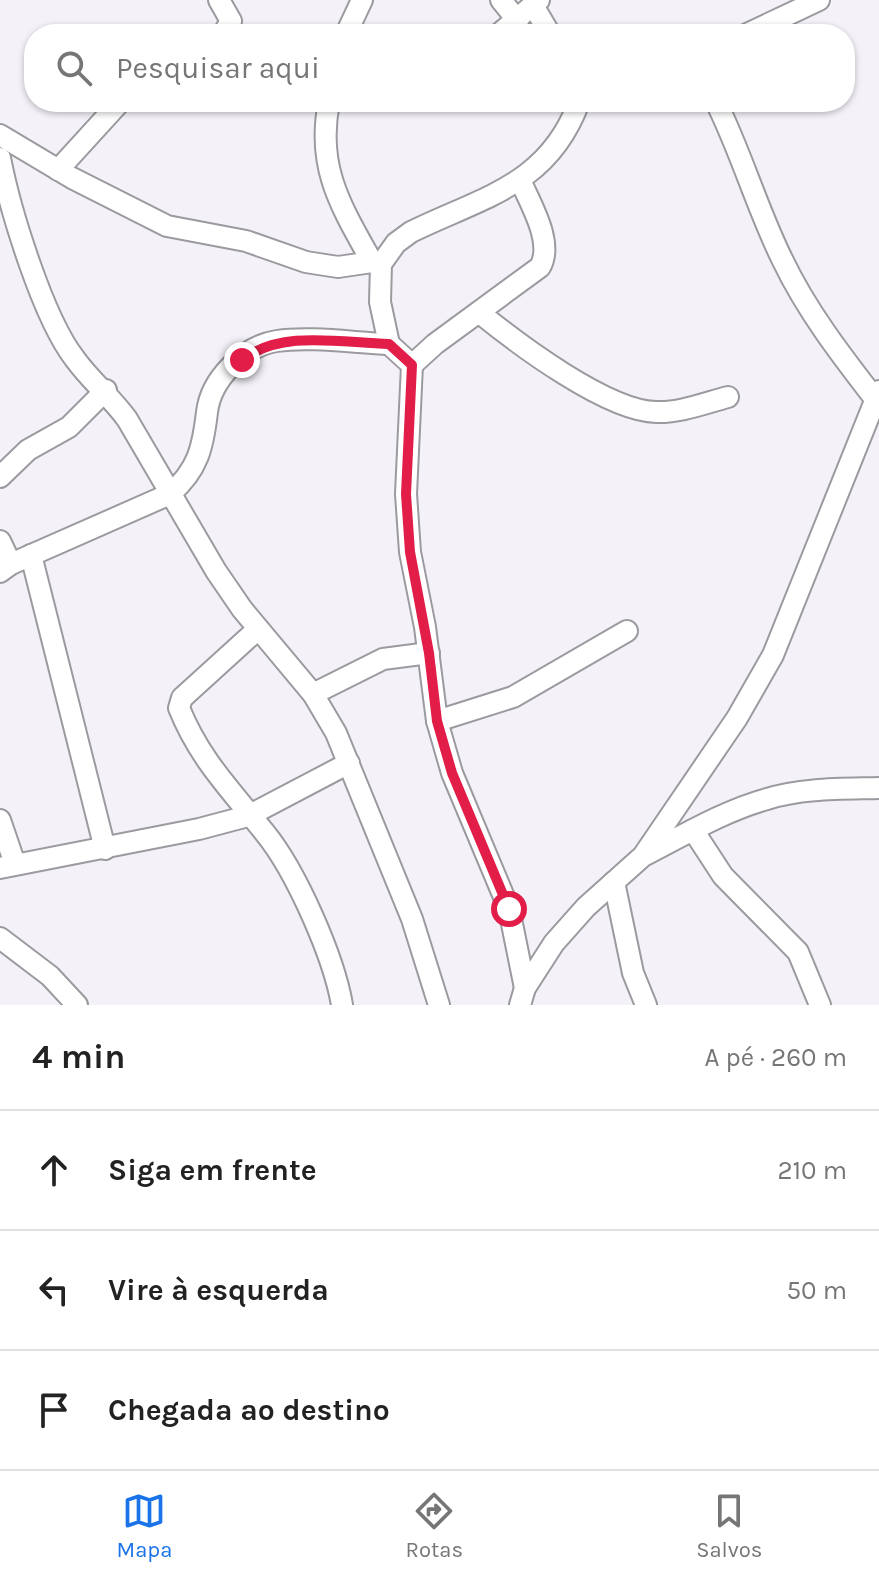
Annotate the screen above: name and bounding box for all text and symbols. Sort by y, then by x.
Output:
search box [24,24,855,112]
icon: search [52,46,96,90]
text: Pesquisar aqui [116,50,320,86]
route end [224,342,260,378]
route start [491,891,527,927]
text: 4 min [32,1037,125,1077]
text: A pé · 260 m [704,1042,847,1073]
icon: ahead [32,1148,76,1192]
text: Siga em frente [108,1152,317,1188]
text: 210 m [777,1155,847,1186]
icon: left [32,1268,76,1312]
text: Vire à esquerda [108,1272,329,1308]
text: 50 m [786,1275,847,1306]
icon: arrive [32,1388,76,1432]
text: Chegada ao destino [108,1392,390,1428]
tab: Mapa [117,1489,172,1563]
tab: Rotas [406,1489,463,1563]
tab: Salvos [696,1489,762,1563]

